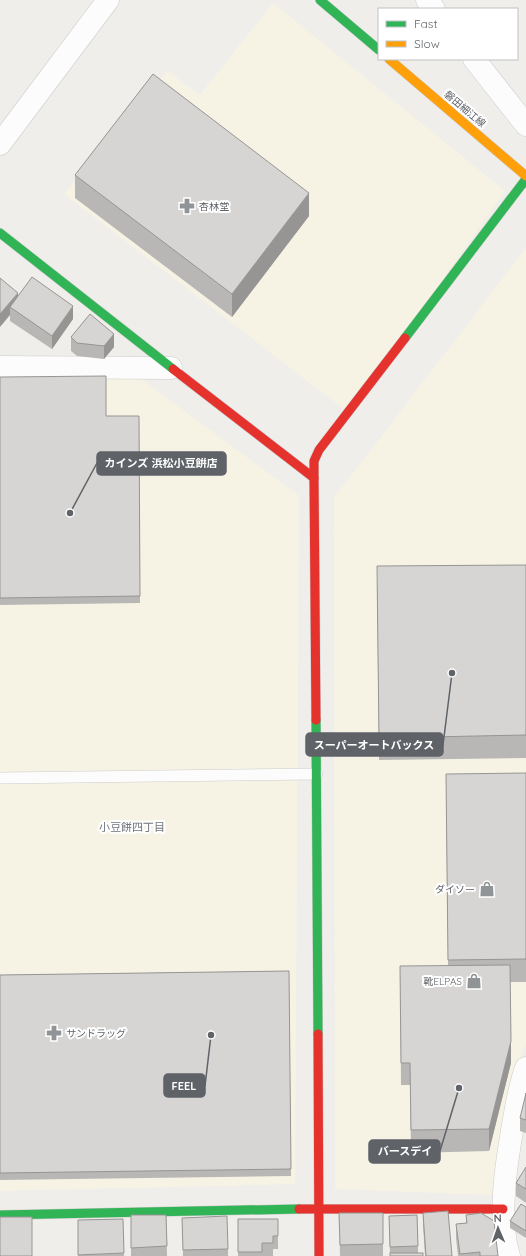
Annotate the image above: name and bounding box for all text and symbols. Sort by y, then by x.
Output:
legend [378,8,518,60]
text: Fast [414,16,438,31]
text: Slow [414,36,440,51]
street label: 磐田細江線 [442,88,488,130]
pharmacy icon: 杏林堂 [178,197,196,215]
place label: 杏林堂 [199,200,229,213]
callout: カインズ 浜松小豆餠店 [97,452,226,475]
text: カインズ 浜松小豆餠店 [105,456,217,470]
callout: スーパーオートバックス [306,733,443,756]
text: スーパーオートバックス [314,738,434,752]
district label: 小豆餅四丁目 [99,820,165,834]
shop icon: ダイソー [478,880,496,898]
place label: ダイソー [435,883,475,896]
shop icon: 靴ELPAS [465,972,483,990]
place label: 靴ELPAS [423,975,462,988]
pharmacy icon: サンドラッグ [45,1024,63,1042]
place label: サンドラッグ [66,1027,126,1040]
callout: FEEL [164,1074,205,1097]
text: FEEL [172,1079,196,1093]
callout: バースデイ [369,1140,440,1163]
text: バースデイ [378,1144,432,1158]
north arrow [478,1208,518,1248]
text: N [493,1211,502,1225]

